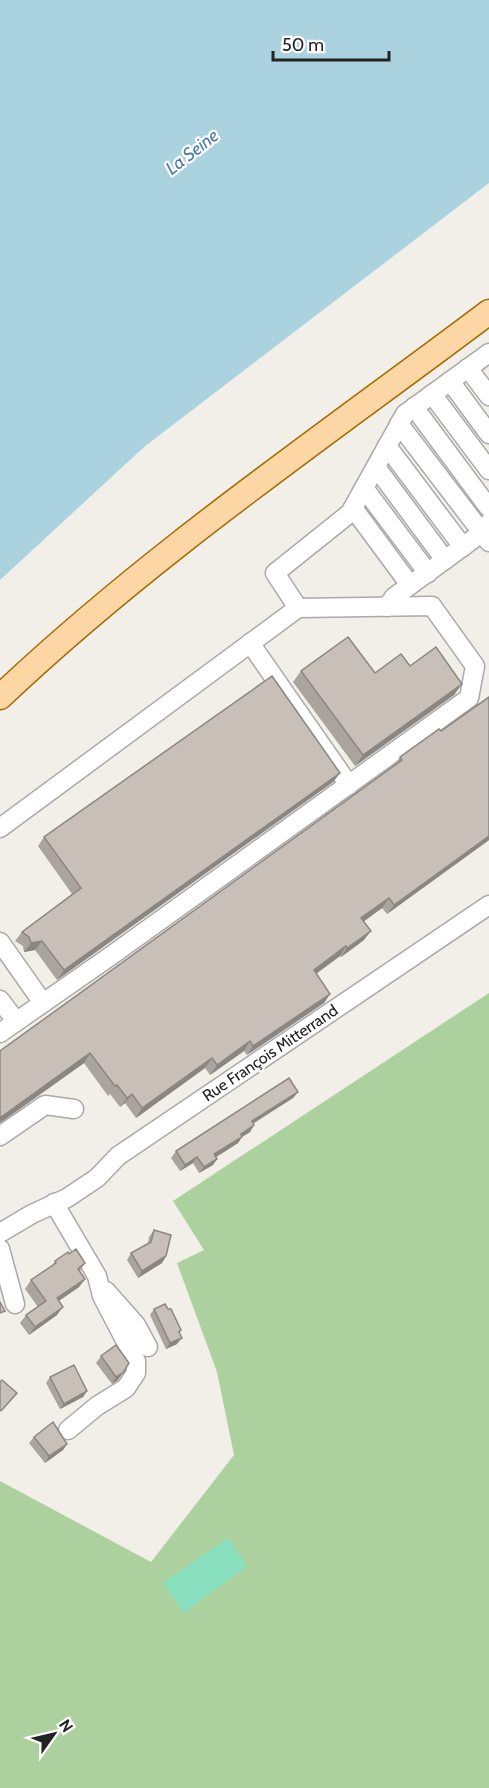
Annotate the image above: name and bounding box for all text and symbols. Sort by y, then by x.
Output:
scale bar [273,24,388,62]
text: 50 m [282,34,324,56]
water label: La Seine [161,125,223,179]
street label: Rue François Mitterrand [199,1001,341,1105]
north arrow [24,1704,84,1764]
text: N [55,1716,77,1736]

